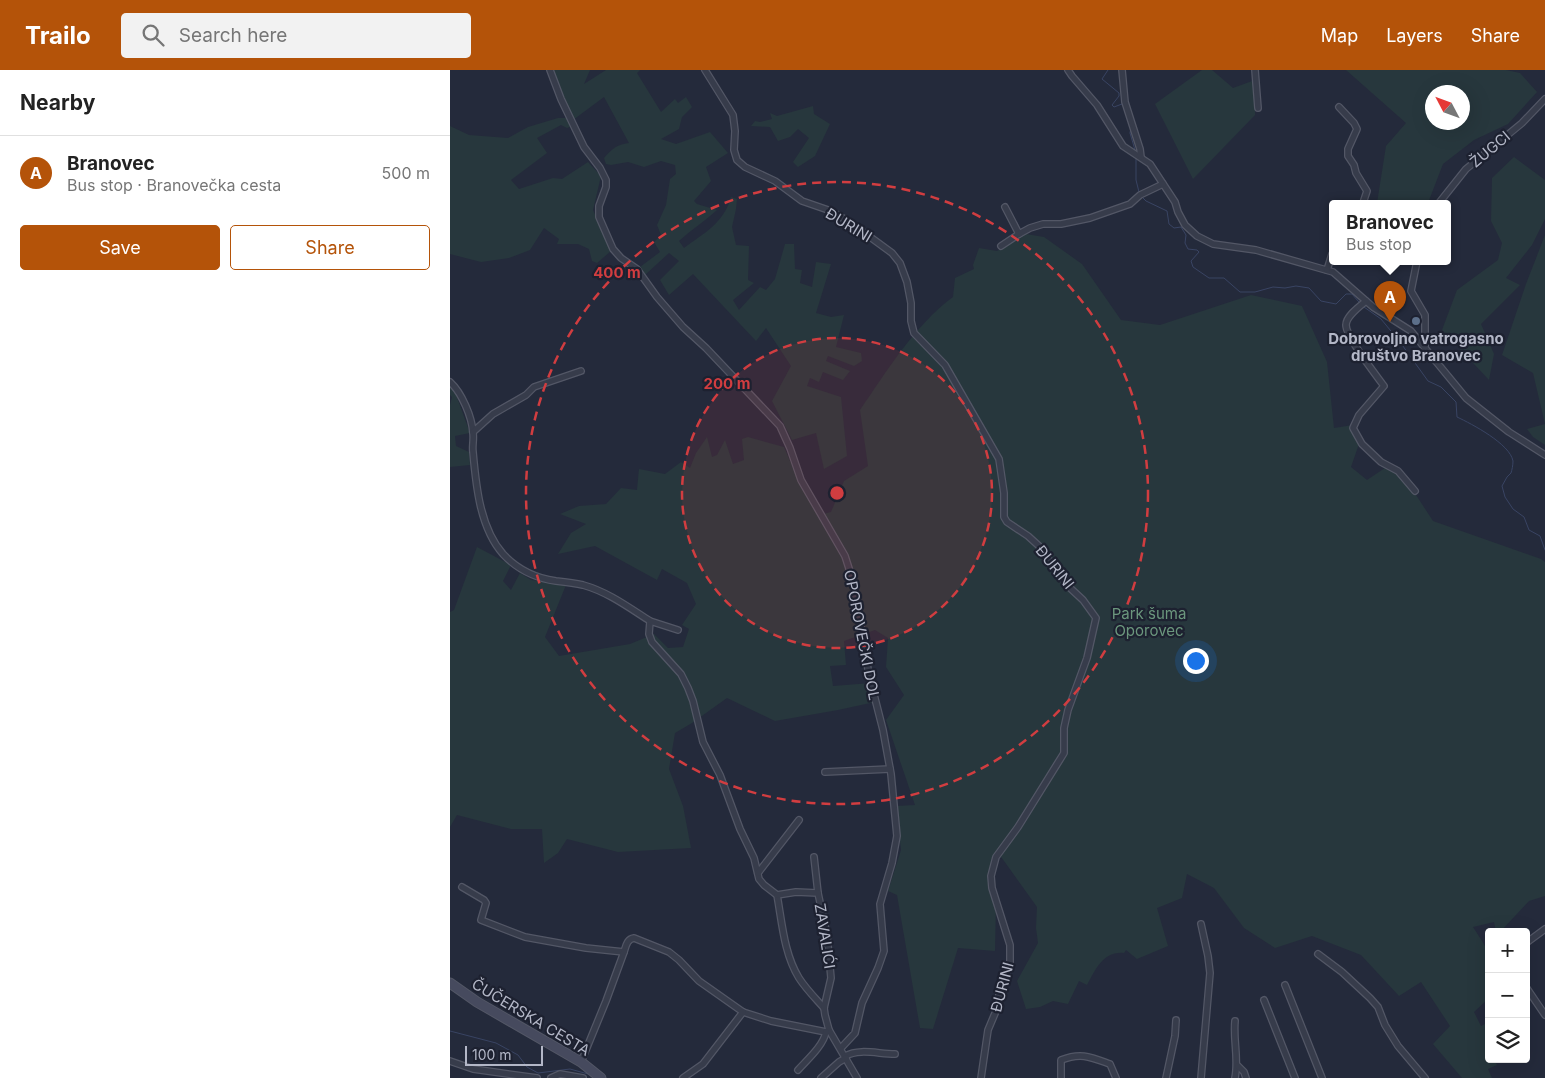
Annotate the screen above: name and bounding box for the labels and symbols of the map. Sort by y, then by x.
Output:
north arrow [1425,85,1470,130]
street label: ŽUGCI [1466,127,1514,171]
street label: ĐURINI [822,204,876,246]
text: 400 m [593,263,641,282]
pin: A [1374,281,1406,322]
marker: Dobrovoljno vatrogasno društvo Branovec [1410,315,1422,327]
place label: Dobrovoljno vatrogasno društvo Branovec [1328,329,1504,365]
text: 200 m [704,374,750,393]
centre of rings [828,484,846,502]
street label: ĐURINI [1032,541,1078,593]
street label: OPOROVEČKI DOL [840,568,884,702]
park label: Park šuma Oporovec [1112,604,1186,640]
your location [1183,648,1209,674]
street label: ZAVALIĆI [810,902,840,970]
street label: ĐURINI [986,960,1018,1014]
street label: ČUČERSKA CESTA [469,974,593,1060]
scale bar [465,1043,542,1066]

